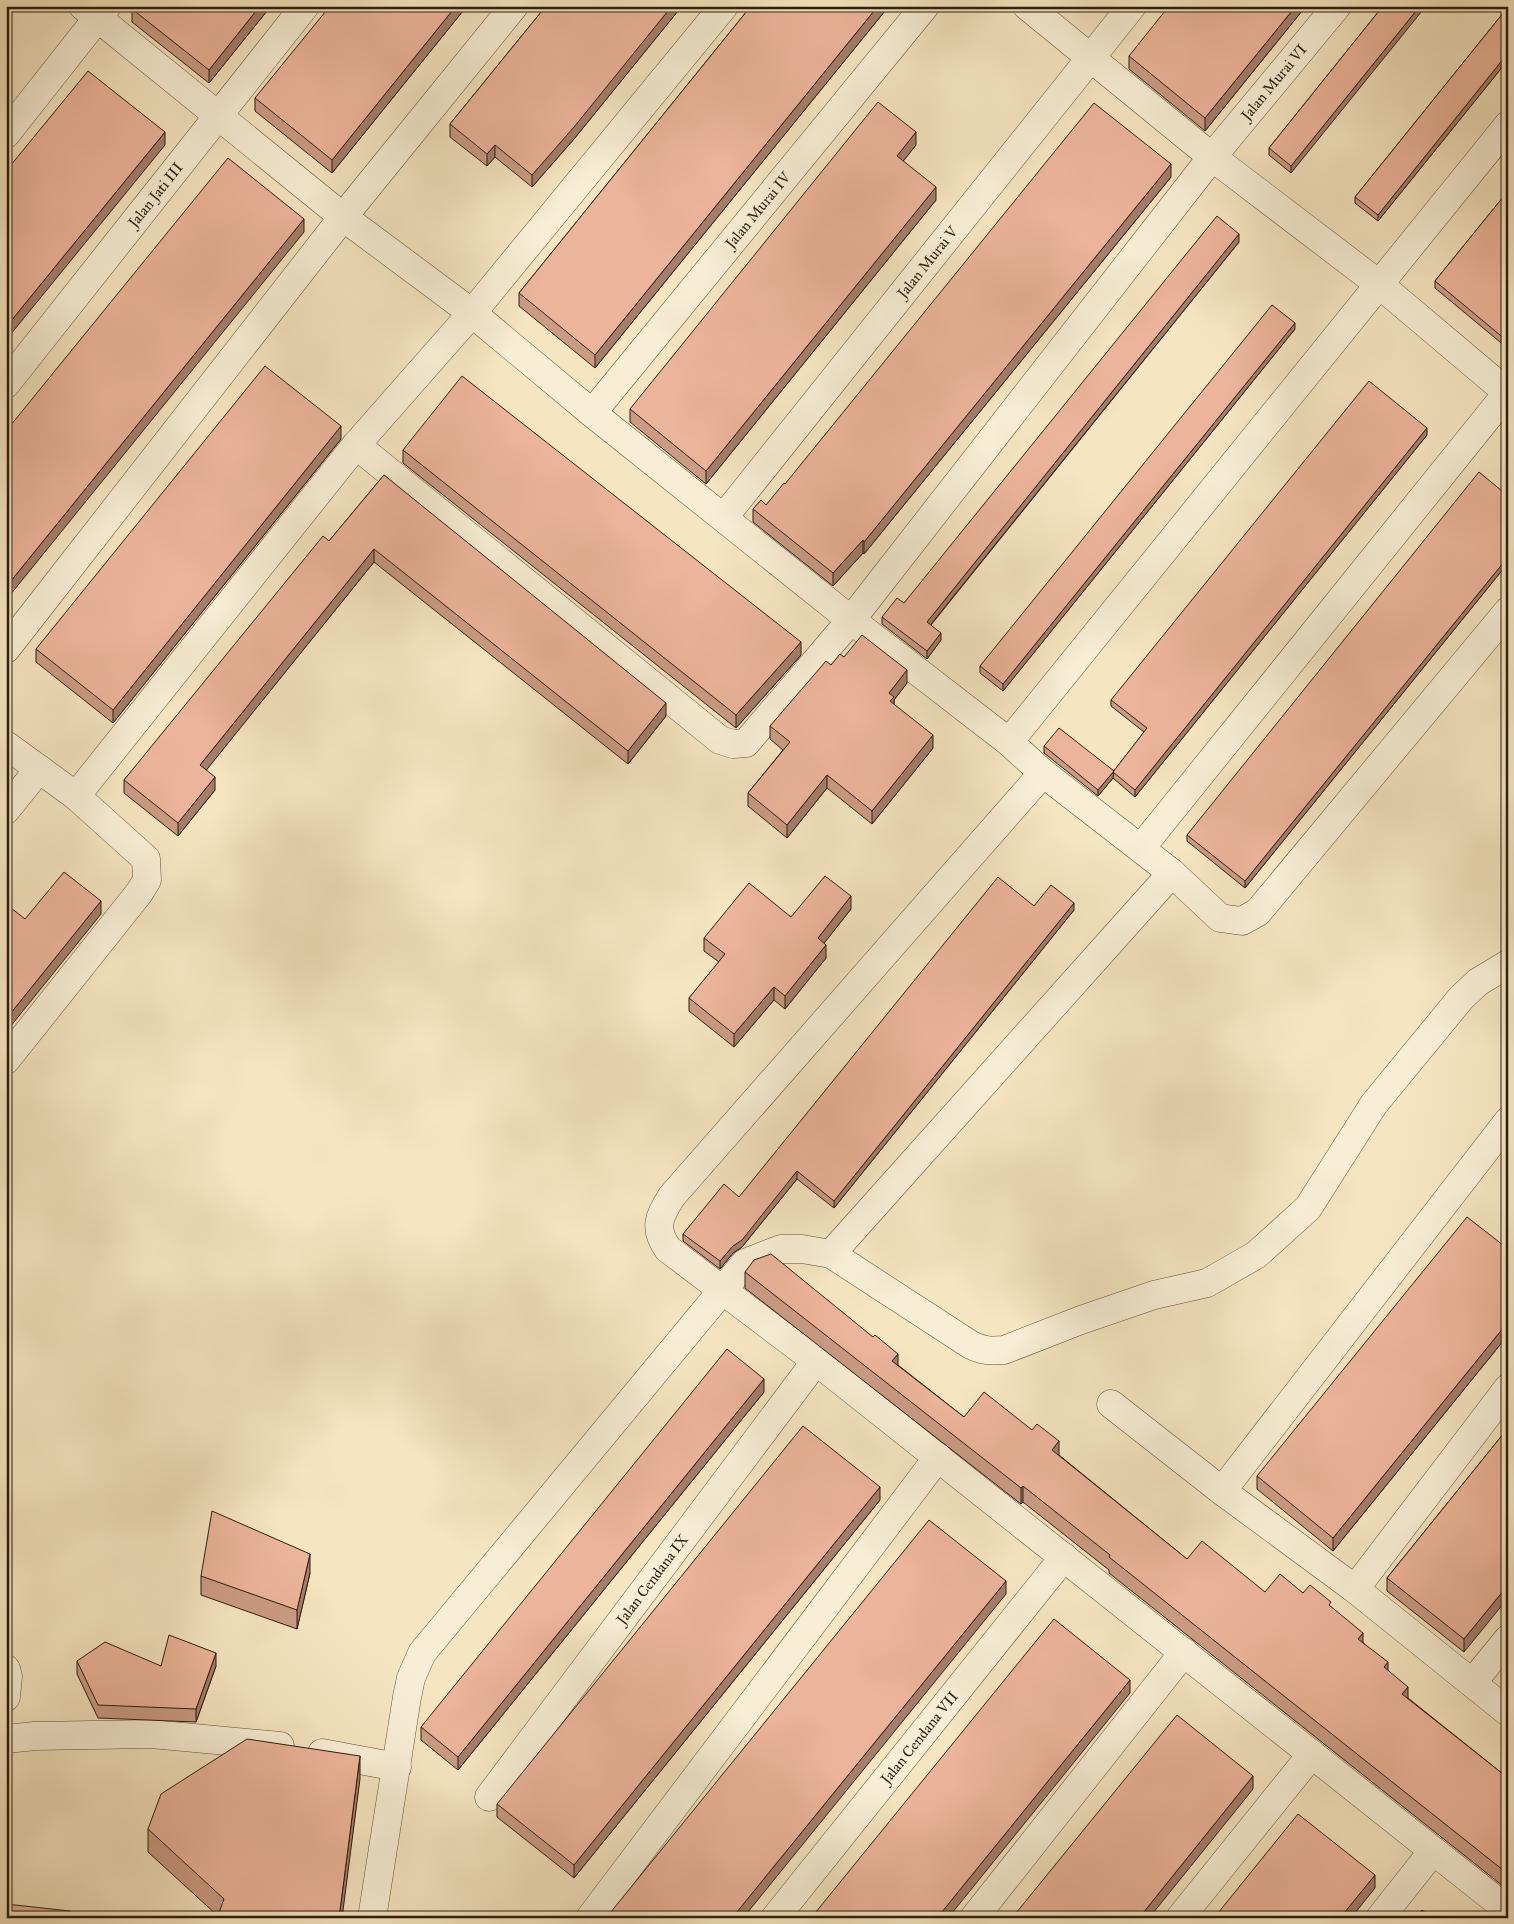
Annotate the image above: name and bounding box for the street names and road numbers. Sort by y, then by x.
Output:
street label: Jalan Murai VI [1236,41,1311,126]
street label: Jalan Jati III [123,159,187,233]
street label: Jalan Murai IV [720,168,795,254]
street label: Jalan Murai V [892,222,962,304]
street label: Jalan Cendana IX [611,1530,692,1630]
street label: Jalan Cendana VII [876,1688,962,1790]

